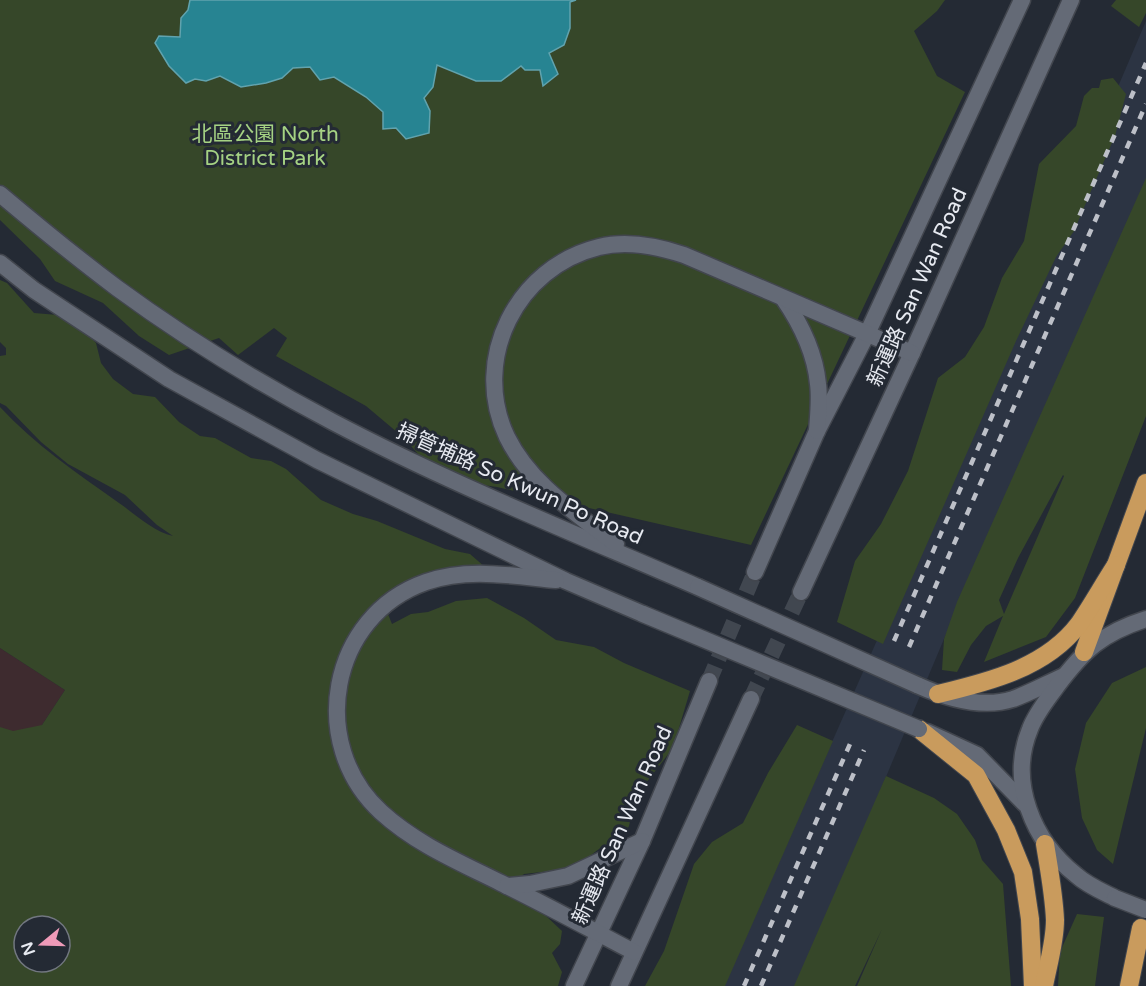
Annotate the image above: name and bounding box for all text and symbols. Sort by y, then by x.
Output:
park label: 北區公園 North District Park [191,122,339,171]
street label: 新運路 San Wan Road [862,184,973,390]
street label: 掃管埔路 So Kwun Po Road [393,419,647,550]
street label: 新運路 San Wan Road [567,722,678,928]
north arrow [12,914,72,974]
text: N [17,939,40,958]

